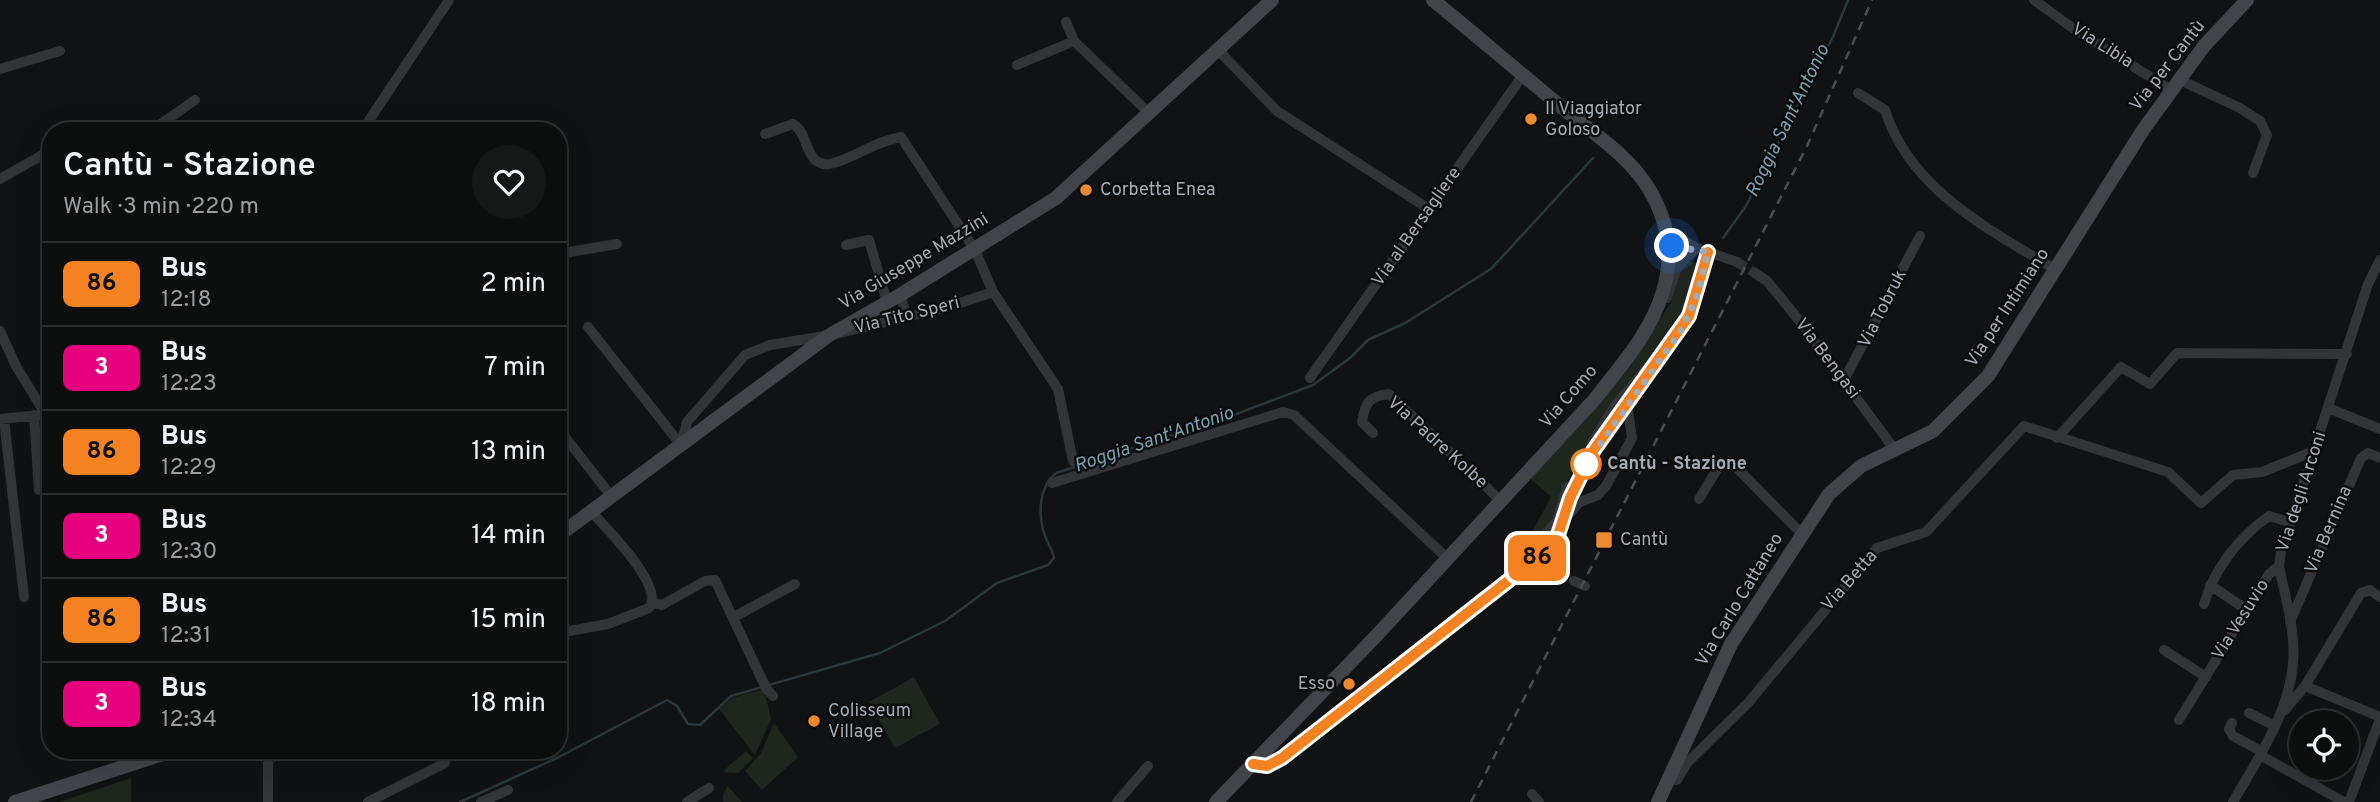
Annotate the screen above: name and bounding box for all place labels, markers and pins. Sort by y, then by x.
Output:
place label: Il Viaggiator Goloso [1545,98,1642,142]
marker: Il Viaggiator Goloso [1523,111,1539,127]
place label: Corbetta Enea [1100,179,1216,202]
marker: Corbetta Enea [1078,182,1094,198]
marker: Cantù - Stazione [1571,449,1601,479]
place label: Cantù - Stazione [1607,453,1747,476]
place label: Cantù [1620,529,1668,552]
marker: Cantù [1594,530,1614,550]
place label: Esso [1298,673,1335,696]
marker: Esso [1341,676,1357,692]
place label: Colisseum Village [828,700,911,744]
marker: Colisseum Village [806,713,822,729]

